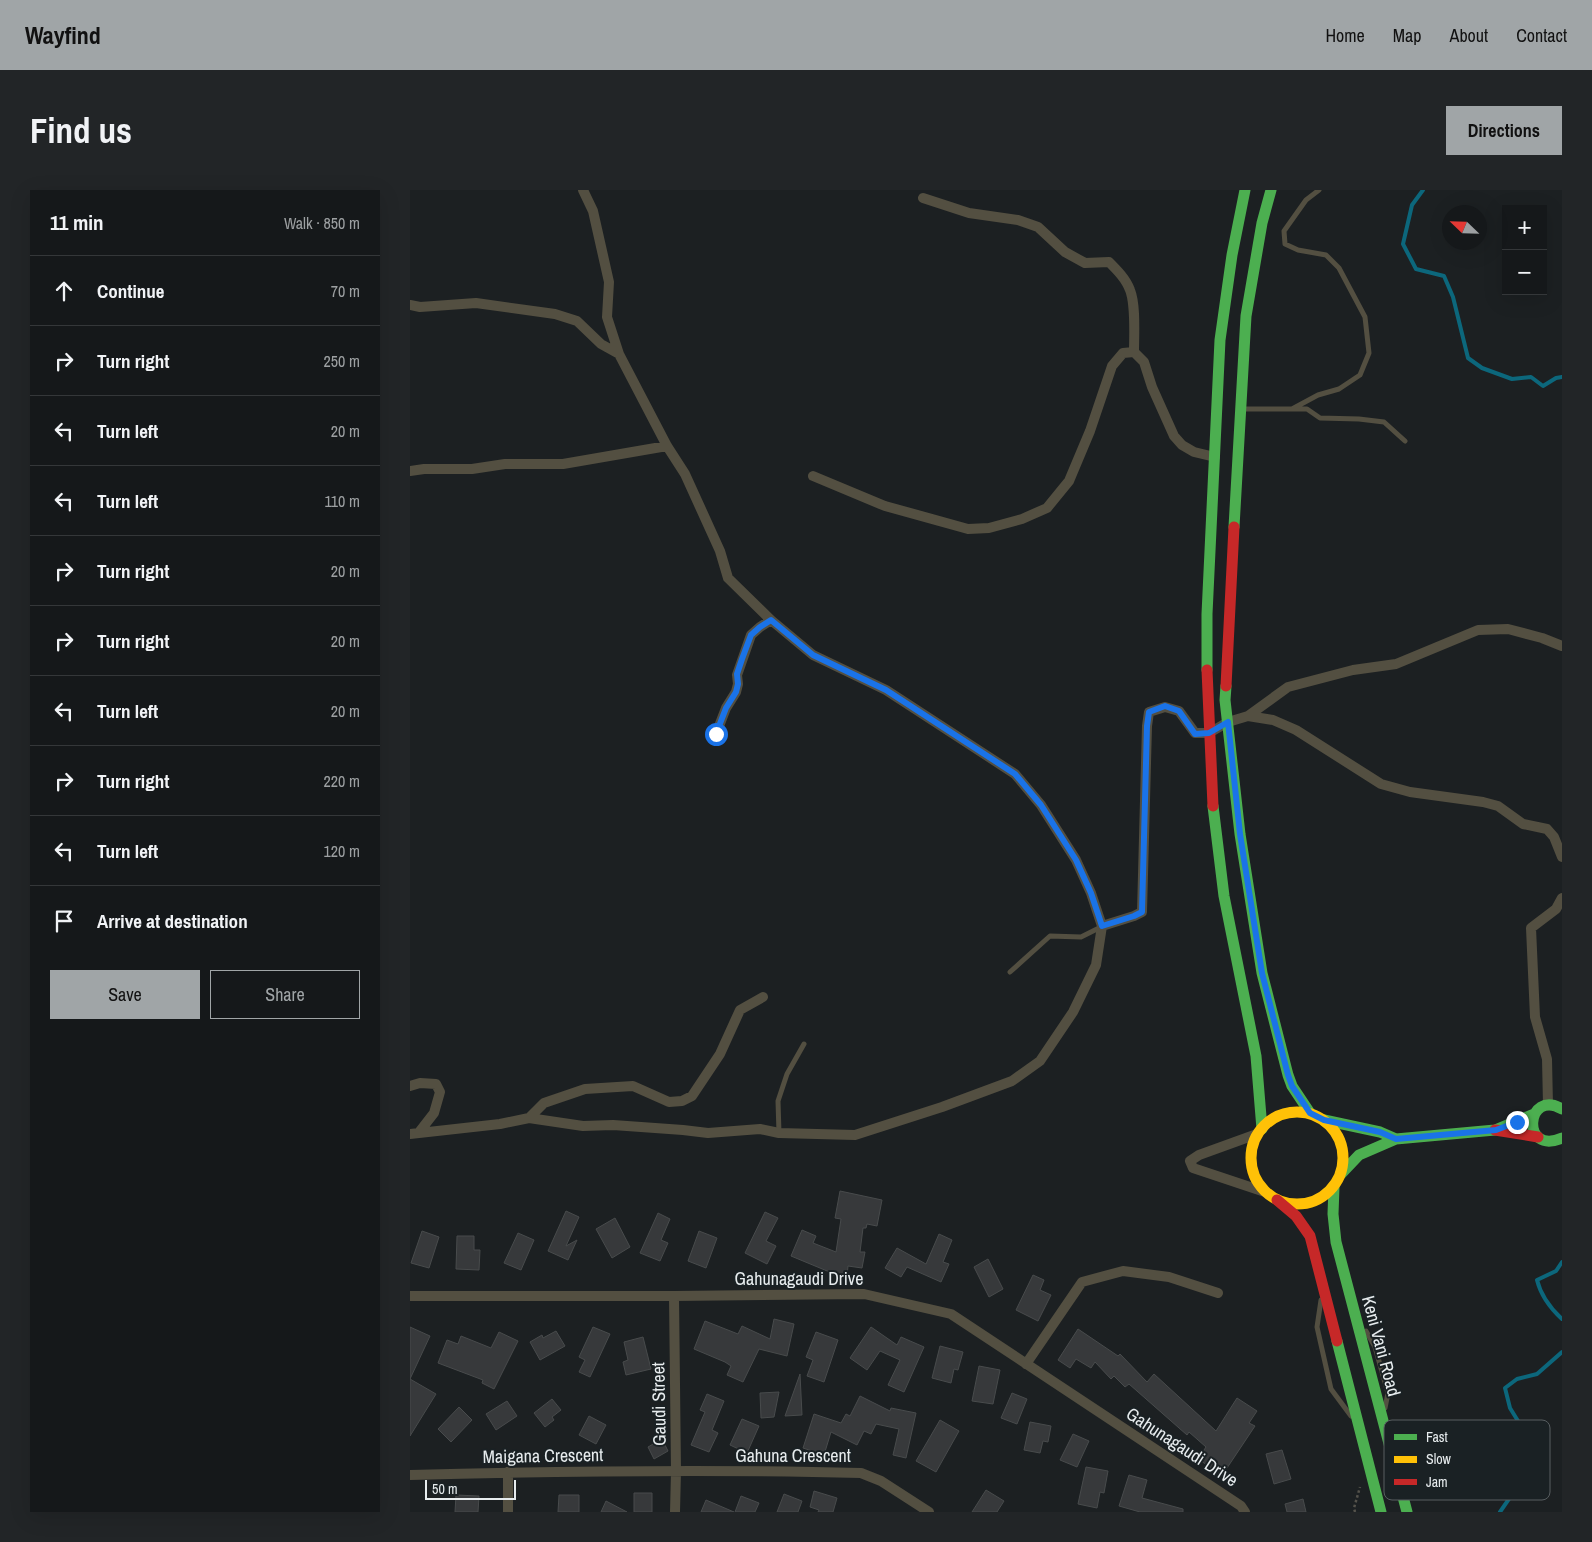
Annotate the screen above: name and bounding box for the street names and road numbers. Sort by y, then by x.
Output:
street label: Gahunagaudi Drive [735,1266,863,1291]
street label: Keni Vani Road [1356,1293,1407,1399]
street label: Gaudi Street [645,1362,672,1446]
street label: Gahunagaudi Drive [1121,1401,1243,1492]
street label: Maigana Crescent [482,1442,604,1469]
street label: Gahuna Crescent [735,1443,851,1468]

